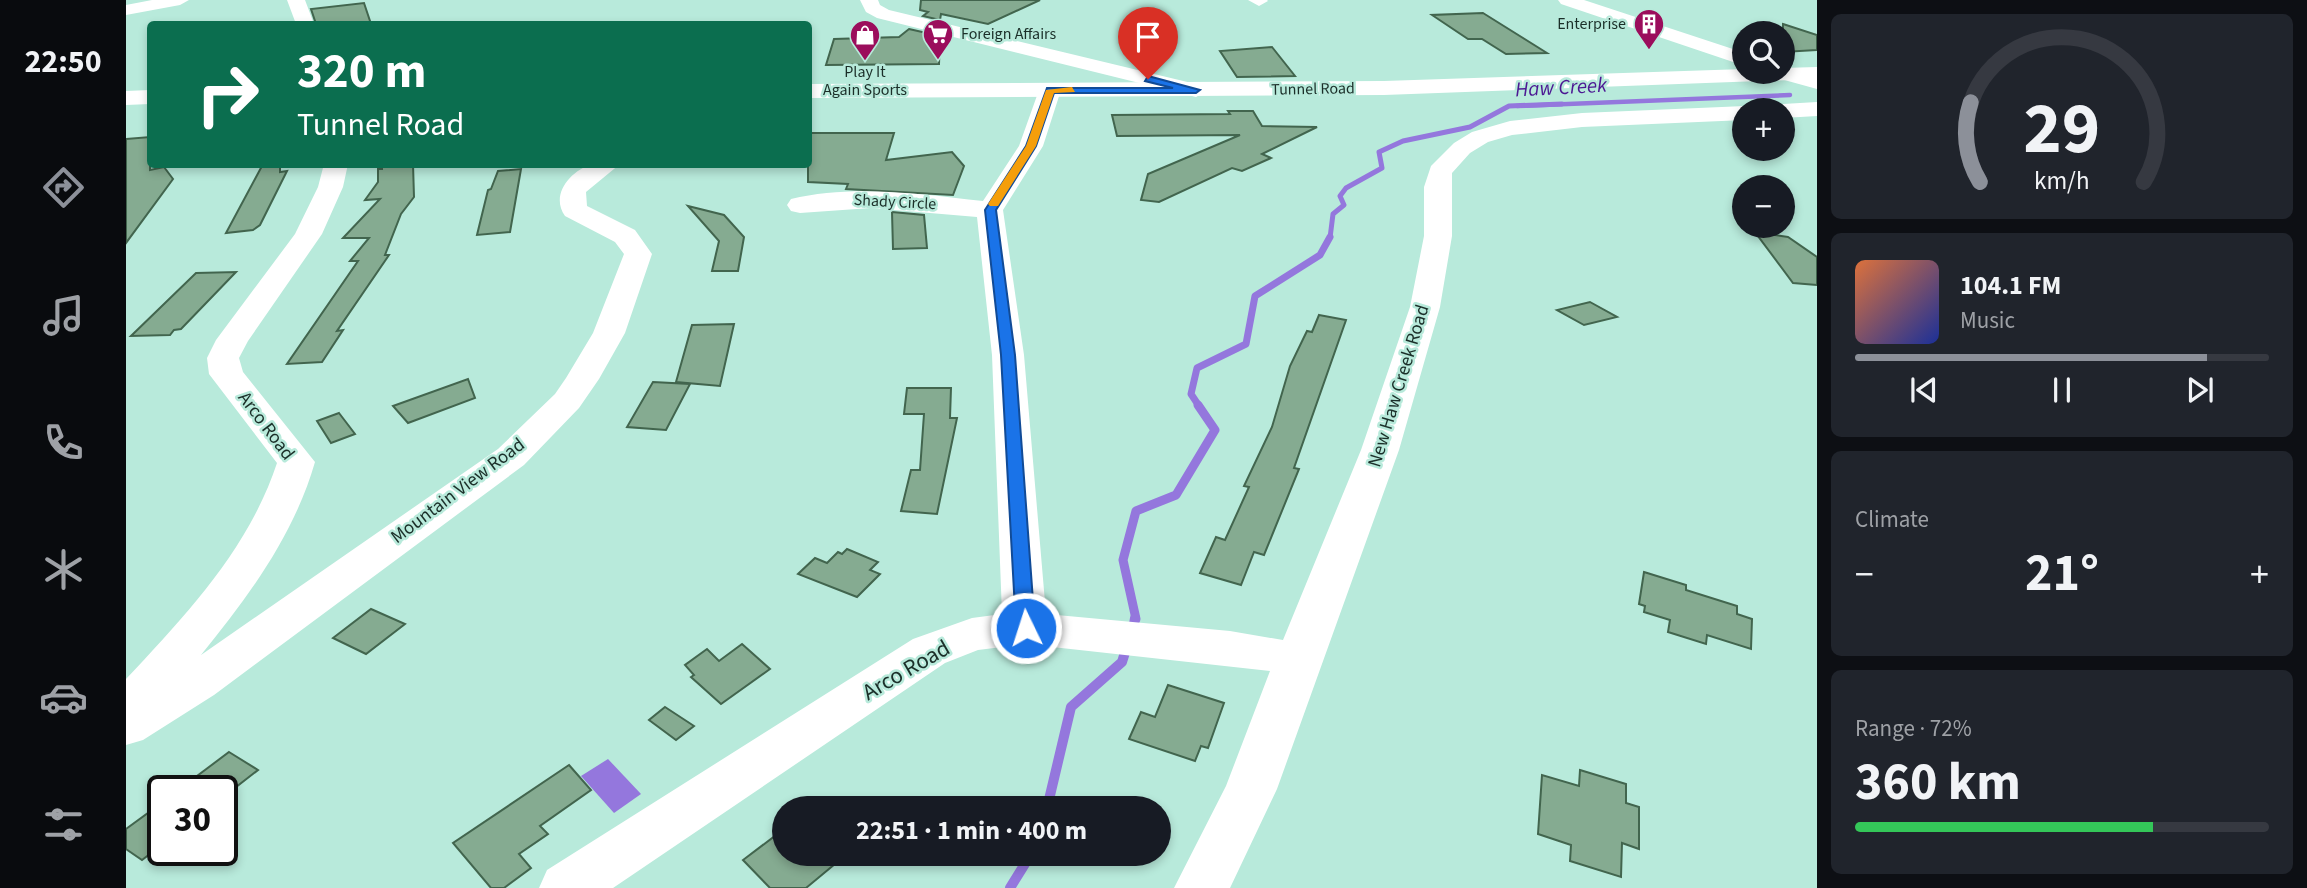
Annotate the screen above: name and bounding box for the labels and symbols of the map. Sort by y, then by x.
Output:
pin [1118,7,1178,79]
building icon: Enterprise [1632,7,1666,51]
place label: Enterprise [1557,13,1626,35]
supermarket icon: Foreign Affairs [921,17,955,61]
shop icon: Play It Again Sports [848,18,882,62]
place label: Foreign Affairs [961,23,1057,45]
place label: Play It Again Sports [823,61,907,101]
water label: Haw Creek [1514,70,1609,104]
street label: Tunnel Road [1271,77,1355,101]
street label: Shady Circle [853,189,937,215]
street label: New Haw Creek Road [1361,301,1437,471]
street label: Arco Road [231,386,301,466]
street label: Mountain View Road [385,432,531,550]
position arrow [989,591,1063,665]
street label: Arco Road [856,632,956,708]
speed limit sign: 30 [147,775,238,866]

